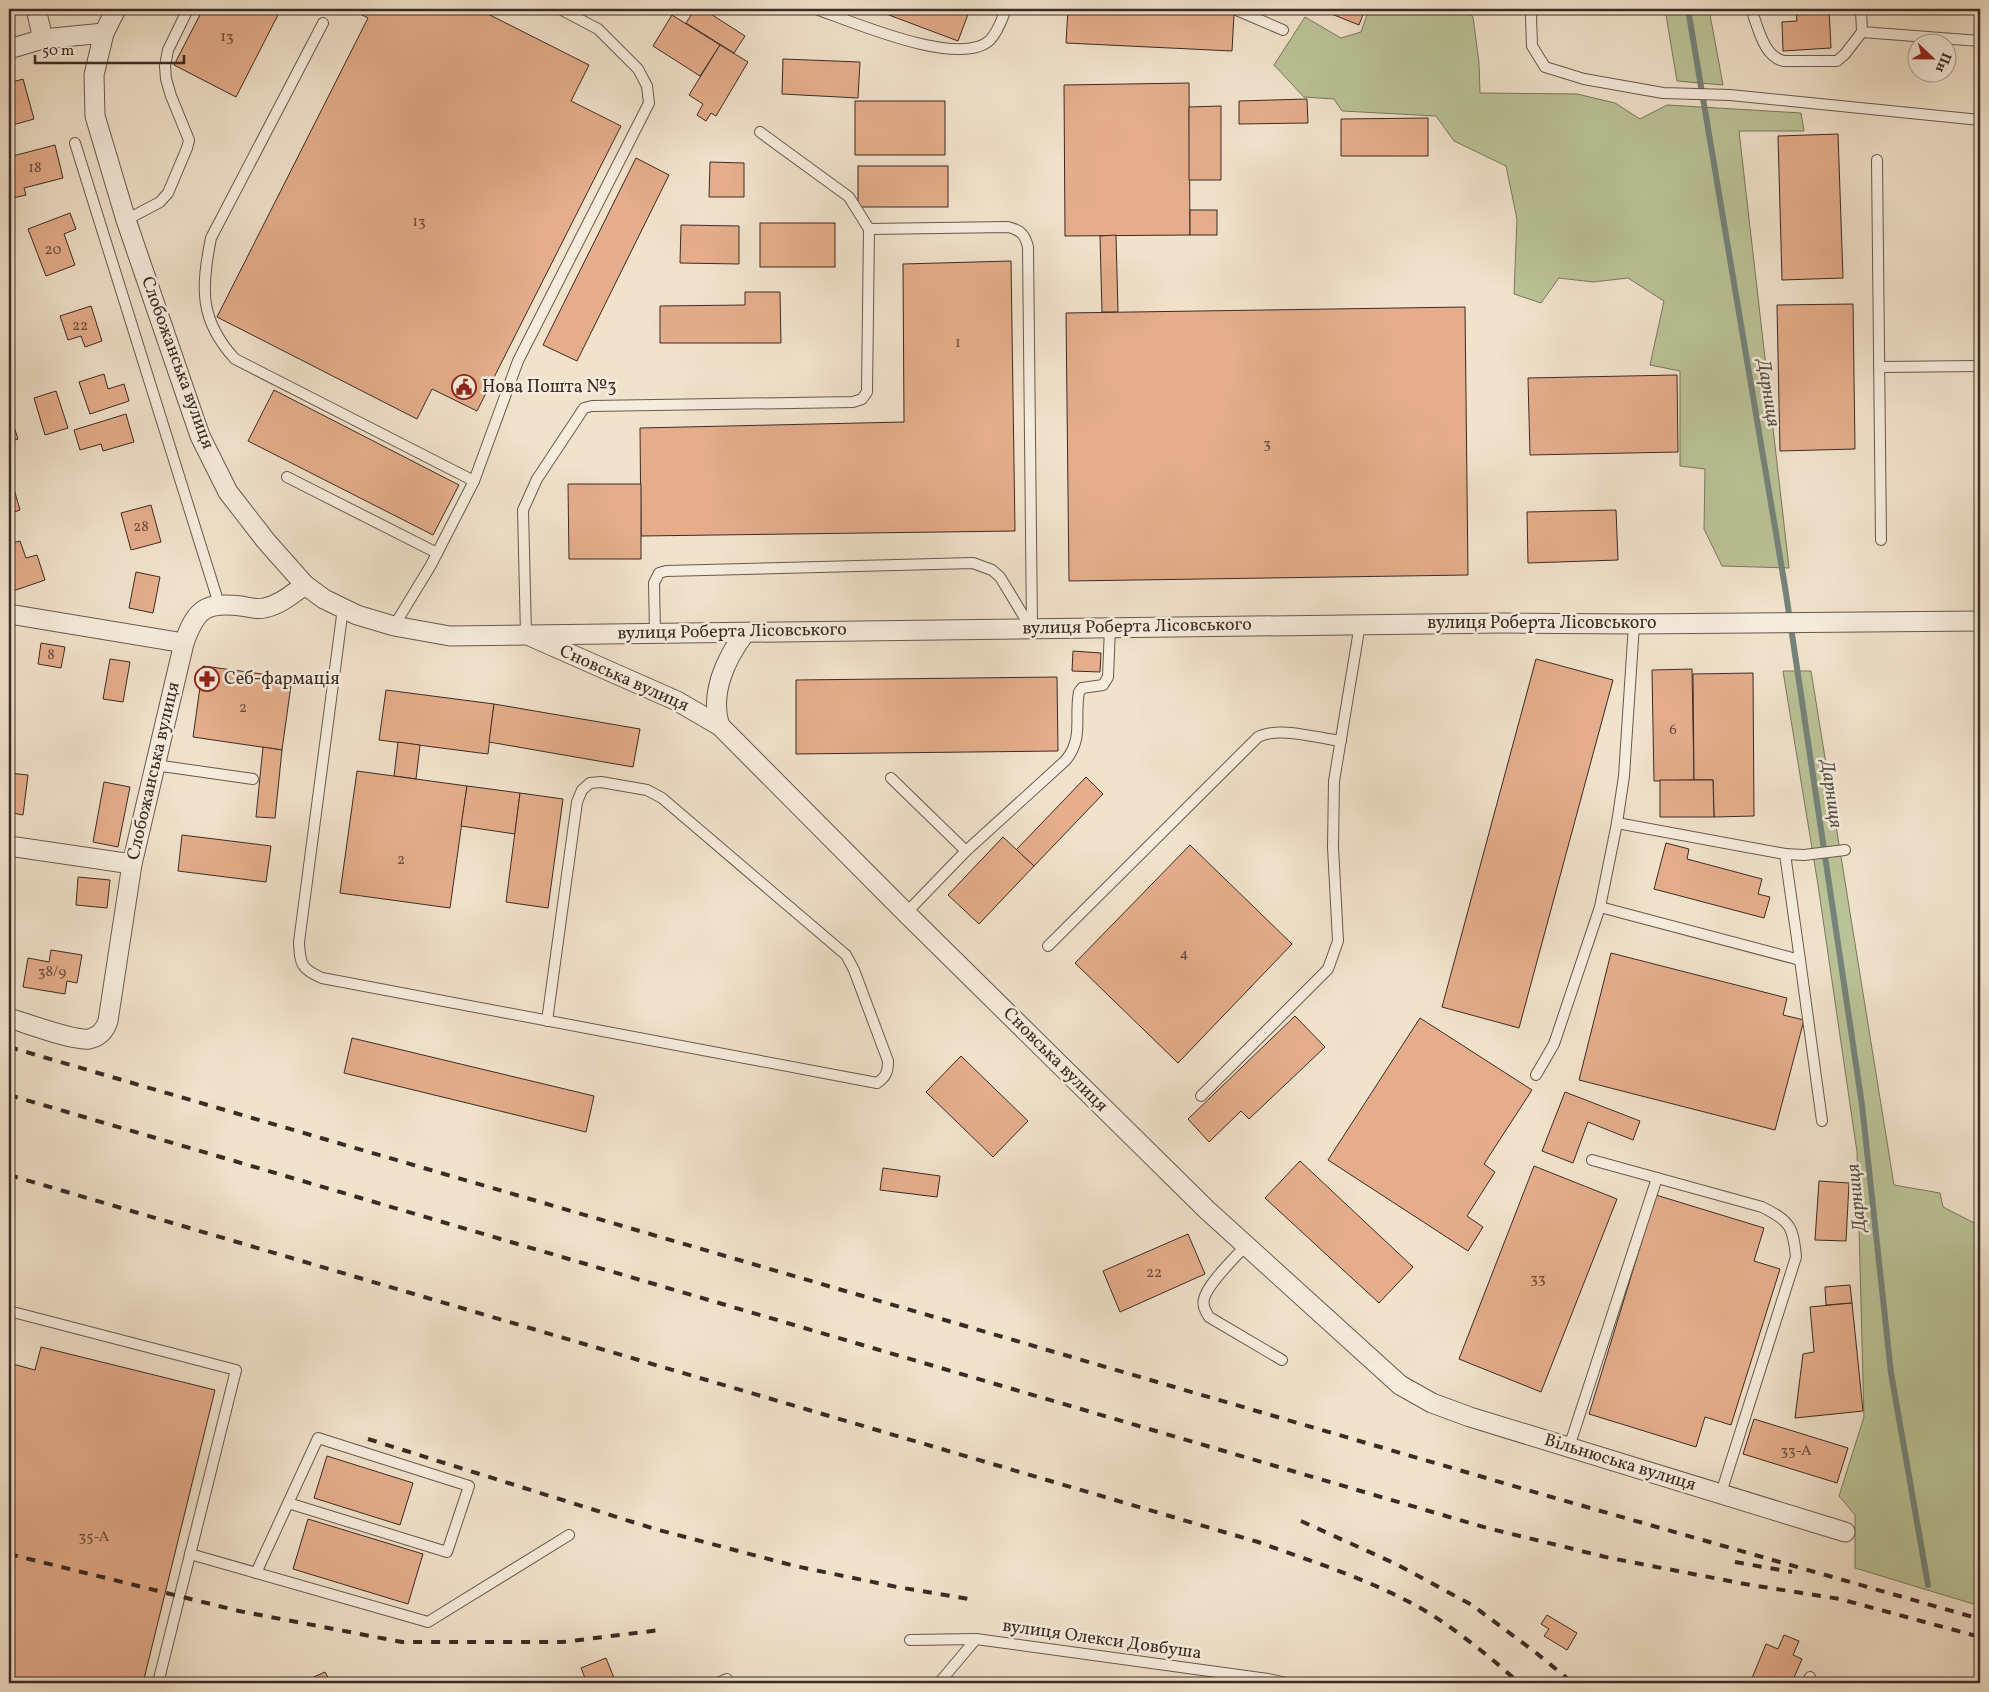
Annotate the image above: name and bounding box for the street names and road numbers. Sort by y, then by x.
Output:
street label: Слобожанська вулиця [134,273,220,453]
street label: вулиця Роберта Лісовського [1427,611,1657,636]
street label: вулиця Роберта Лісовського [1022,613,1252,641]
street label: вулиця Роберта Лісовського [617,618,847,646]
street label: Сновська вулиця [555,639,693,719]
street label: Слобожанська вулиця [121,680,187,862]
street label: Сновська вулиця [997,1002,1113,1118]
street label: Вільнюська вулиця [1541,1428,1699,1498]
street label: вулиця Олекси Довбуша [1001,1614,1203,1666]

